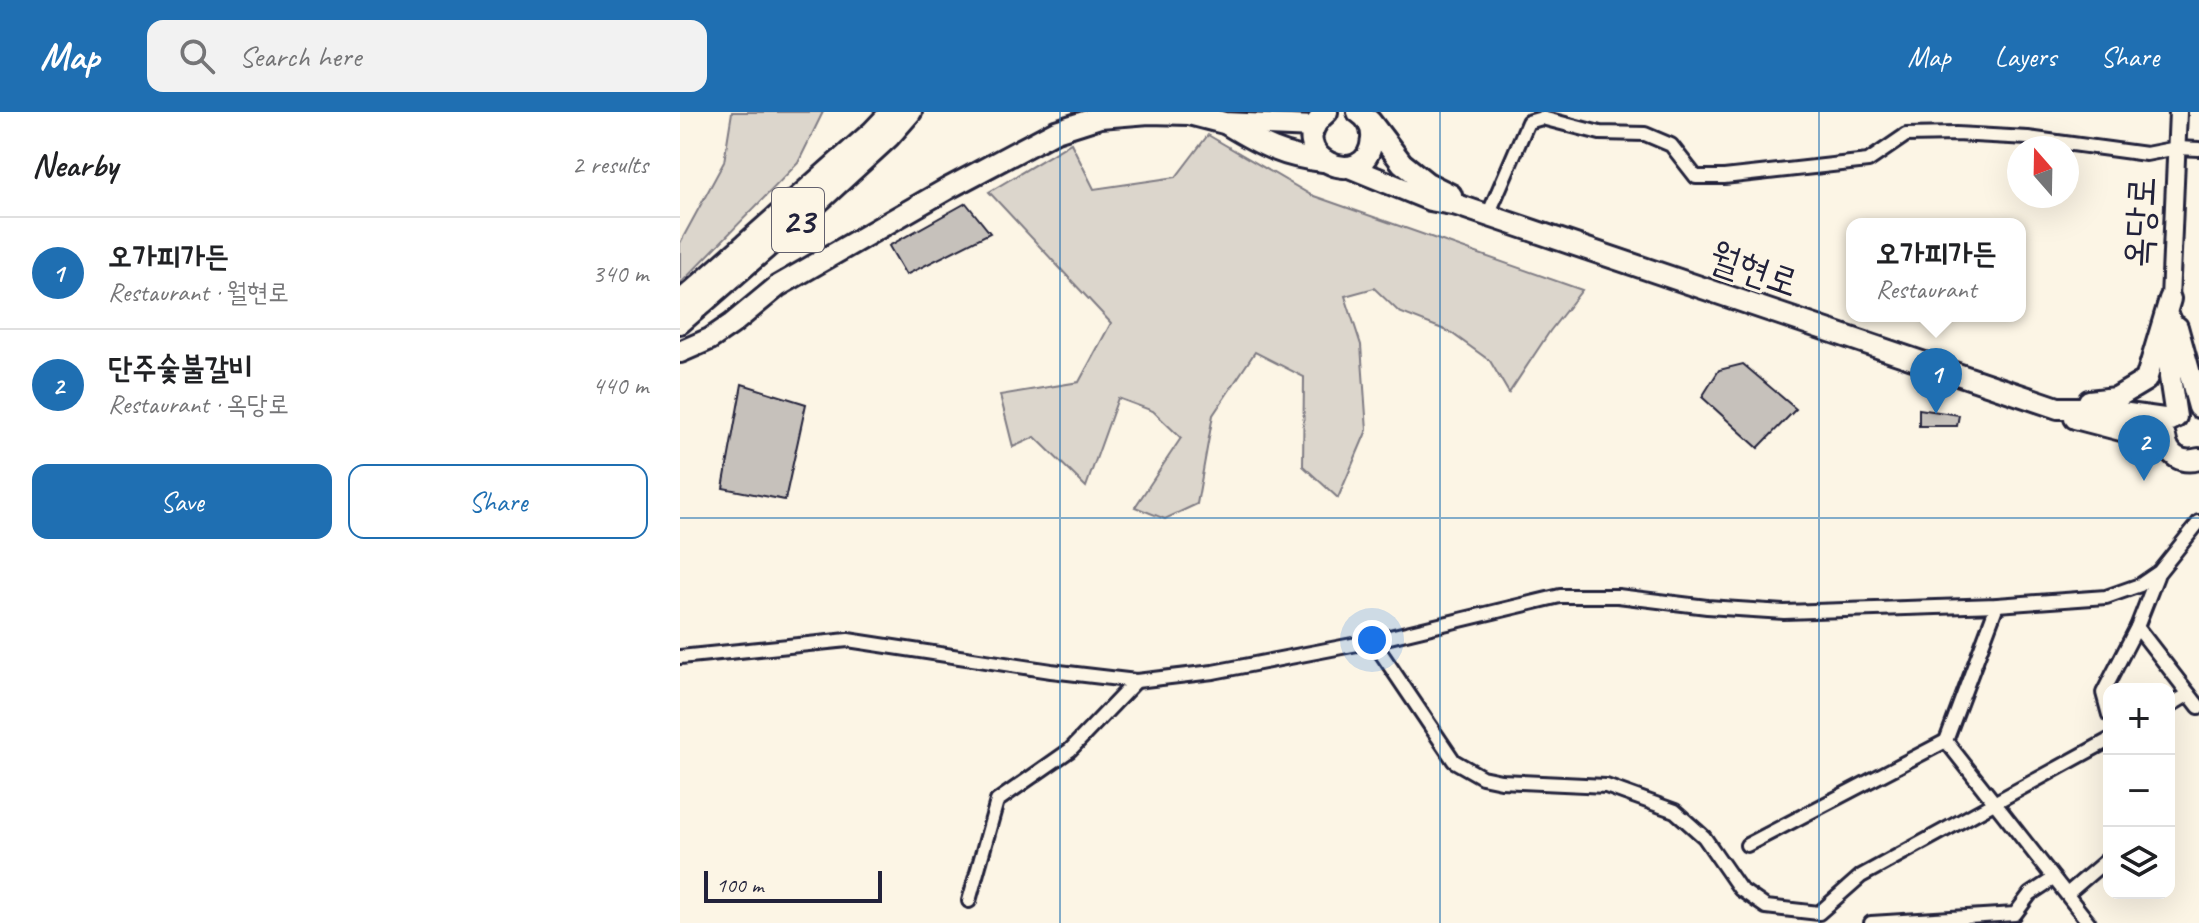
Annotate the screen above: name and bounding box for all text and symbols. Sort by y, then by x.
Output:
search box [147,20,707,92]
text: Map [40,33,99,80]
icon: search [175,34,219,78]
text: Search here [239,37,361,75]
text: Map [1908,39,1951,74]
text: Layers [1995,39,2056,74]
text: Share [2100,39,2159,74]
north arrow [2007,136,2079,208]
text: Nearby [32,143,118,186]
text: 2 results [572,148,648,181]
street label: 옥당로 [2114,175,2165,269]
road number: 23 [772,188,824,252]
popup [1846,218,2026,322]
street label: 월현로 [1703,232,1805,307]
text: 오가피가든 [1876,234,1996,272]
text: 오가피가든 [108,237,229,275]
text: 1 [52,257,64,290]
text: 340 m [592,257,648,290]
text: Restaurant [1876,273,1976,306]
text: Restaurant · 월현로 [108,276,289,309]
pin: 1 [1910,348,1962,414]
text: 단주숯불갈비 [108,349,253,387]
text: 2 [52,369,64,402]
text: 440 m [592,369,648,402]
text: Restaurant · 옥당로 [108,388,289,421]
pin: 2 [2118,415,2170,481]
button: Save [32,464,332,539]
button: Share [348,464,648,539]
your location [1352,620,1392,660]
map controls [2103,683,2175,899]
button: + [2103,683,2175,755]
button: − [2103,755,2175,827]
button: layers [2103,827,2175,899]
scale bar [704,867,882,903]
text: 100 m [716,871,763,899]

